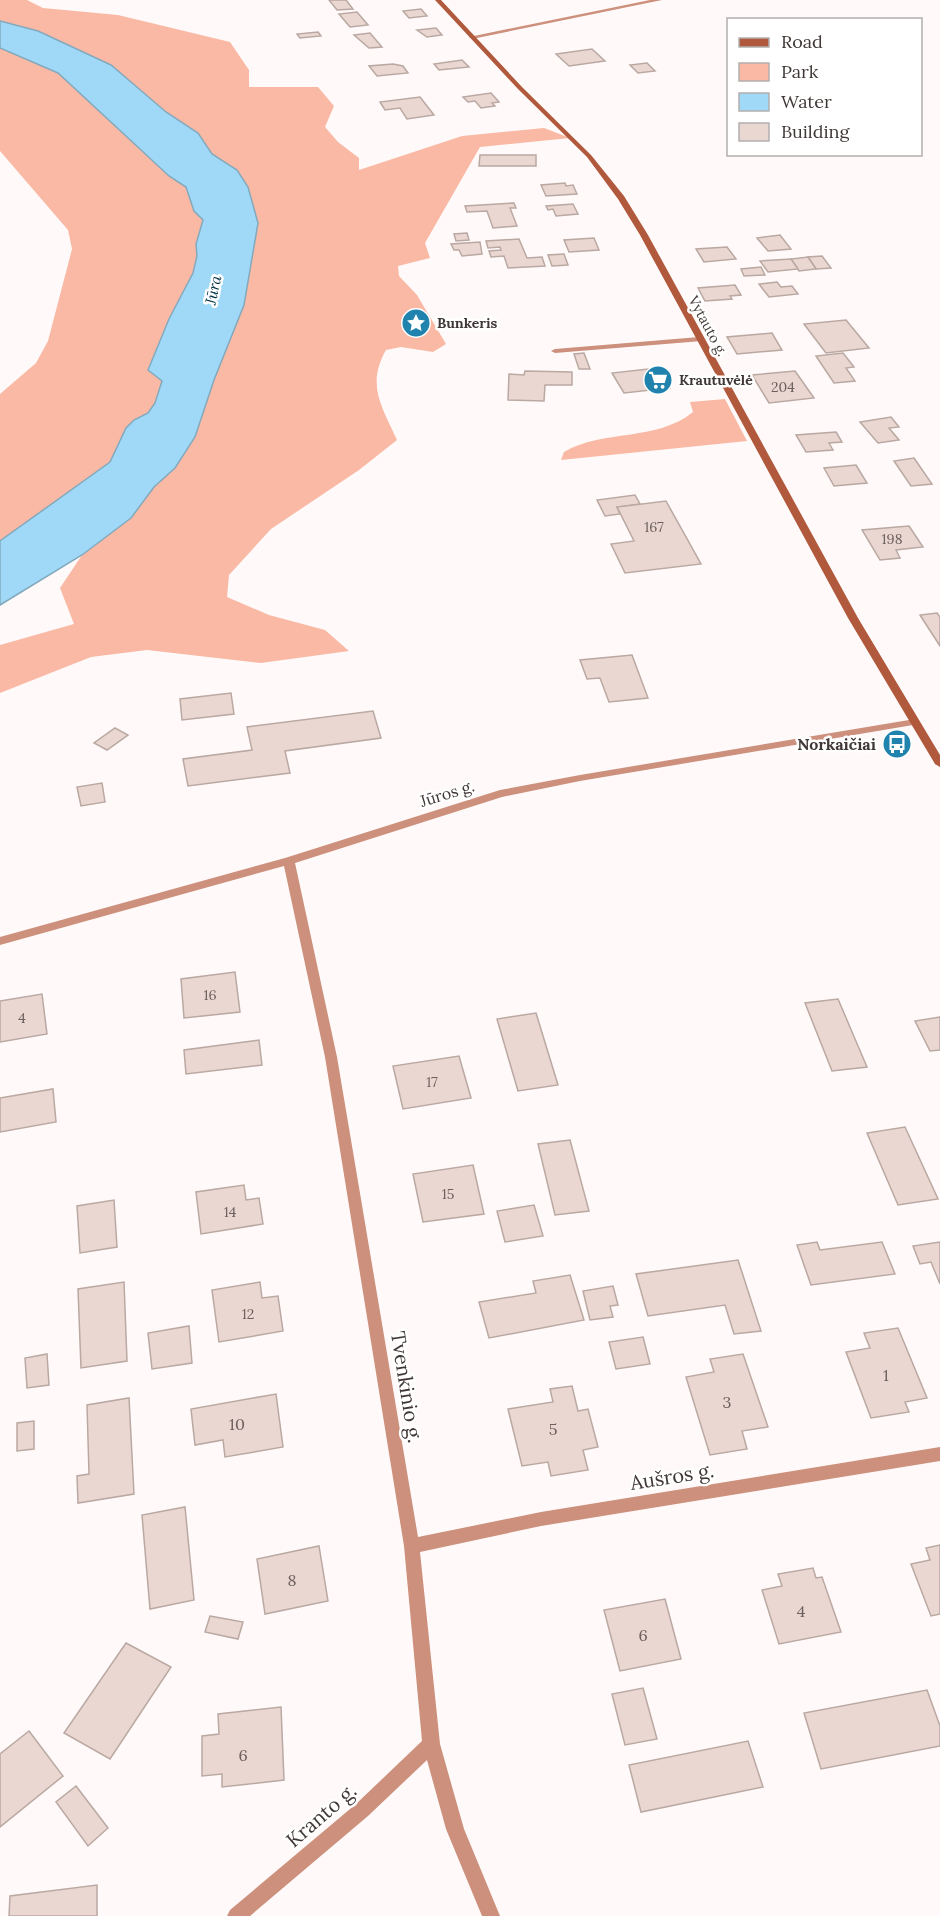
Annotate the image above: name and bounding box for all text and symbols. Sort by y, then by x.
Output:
legend [727,18,922,156]
text: Road [781,30,823,53]
text: Park [781,60,819,83]
text: Water [781,90,832,113]
text: Building [781,120,851,143]
water label: Jūra [200,273,225,307]
street label: Vytauto g. [684,292,731,359]
place icon: Bunkeris [400,307,432,339]
place label: Bunkeris [437,314,498,332]
supermarket icon: Krautuvėlė [642,364,674,396]
place label: Krautuvėlė [679,371,753,389]
house number: 204 [771,378,795,396]
house number: 167 [644,518,664,536]
house number: 198 [881,530,903,548]
bus stop icon: Norkaičiai [881,728,913,760]
place label: Norkaičiai [797,734,876,754]
street label: Jūros g. [416,775,477,811]
house number: 16 [203,986,217,1004]
house number: 4 [18,1009,26,1027]
house number: 17 [426,1073,438,1091]
house number: 15 [442,1185,454,1203]
house number: 14 [224,1203,237,1221]
house number: 12 [242,1305,254,1323]
street label: Tvenkinio g. [386,1329,428,1445]
house number: 1 [883,1365,889,1385]
house number: 3 [723,1392,732,1412]
house number: 10 [229,1414,245,1434]
house number: 5 [549,1419,557,1439]
street label: Aušros g. [627,1457,716,1495]
house number: 8 [288,1570,297,1590]
house number: 4 [797,1601,806,1621]
house number: 6 [638,1625,648,1645]
house number: 6 [238,1745,248,1765]
street label: Kranto g. [281,1778,361,1852]

